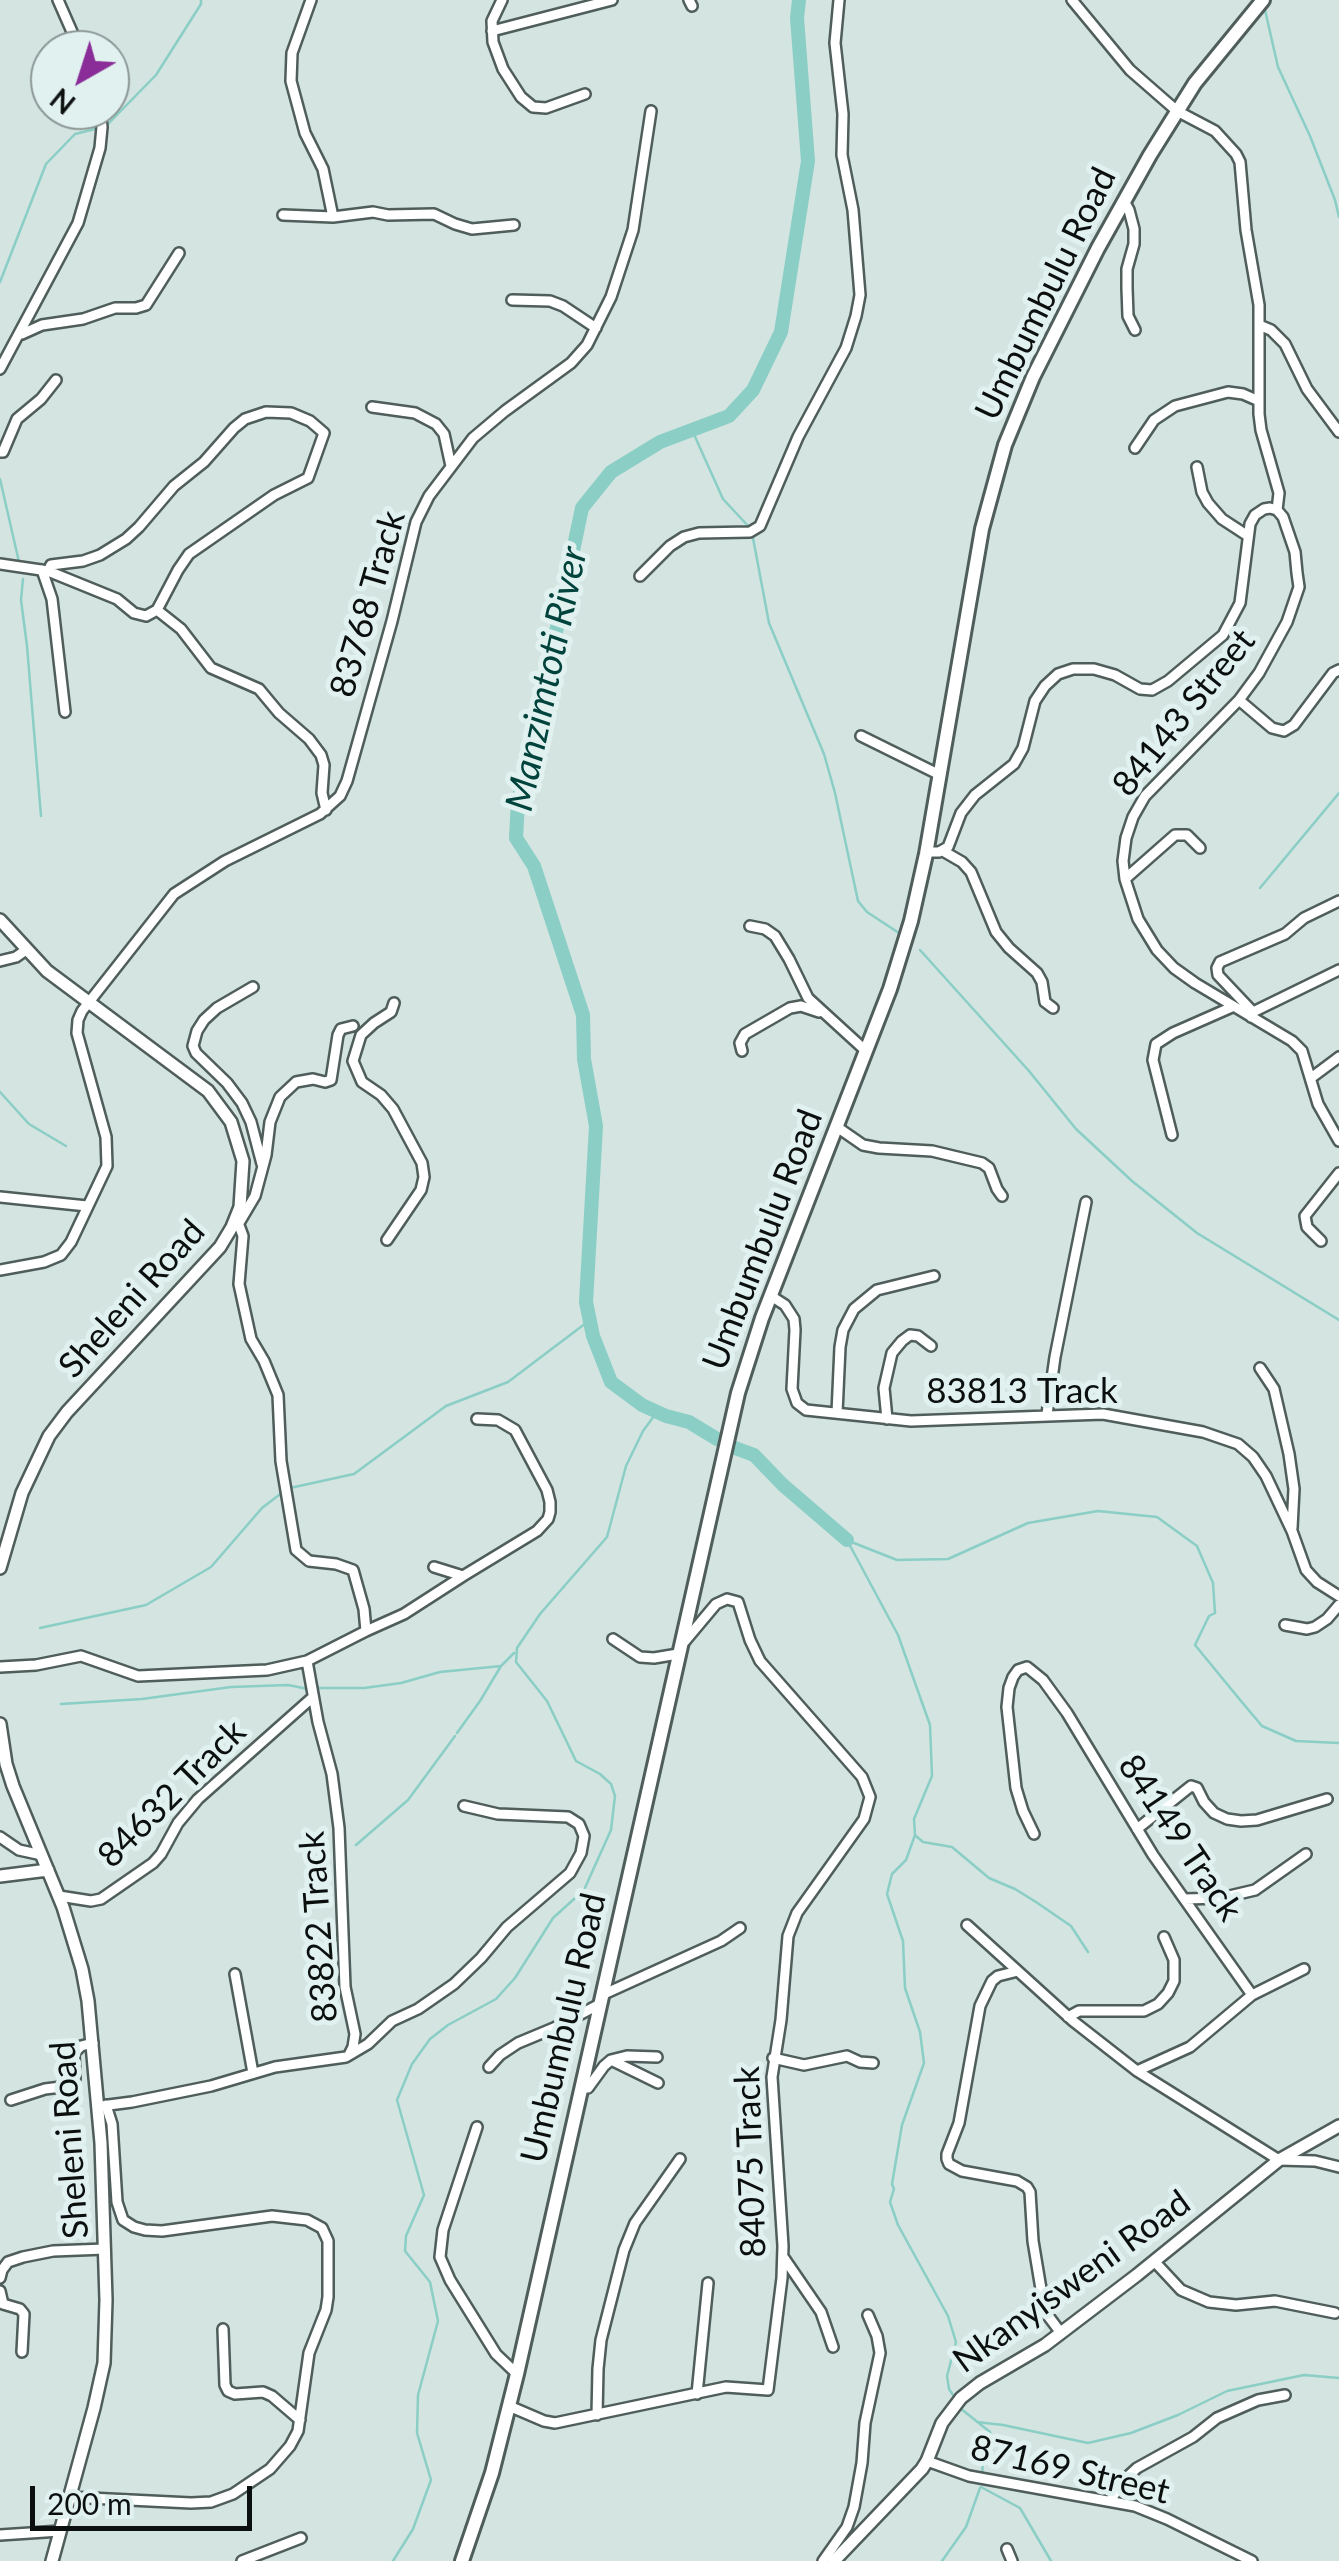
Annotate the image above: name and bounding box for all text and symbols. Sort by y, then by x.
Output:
north arrow [30,30,130,130]
text: N [43,82,81,122]
street label: Umbumbulu Road [967,161,1125,427]
street label: 83768 Track [321,506,415,702]
water label: Manzimtoti River [497,543,597,815]
street label: 84143 Street [1104,621,1264,805]
street label: Umbumbulu Road [694,1104,832,1376]
street label: Sheleni Road [50,1211,214,1387]
street label: 83813 Track [926,1371,1118,1413]
street label: 84632 Track [89,1711,255,1877]
street label: 84149 Track [1109,1747,1251,1929]
street label: 83822 Track [291,1830,347,2024]
street label: Umbumbulu Road [513,1889,615,2167]
street label: Sheleni Road [42,2040,98,2240]
street label: 84075 Track [727,2066,775,2258]
street label: Nkanyisweni Road [945,2182,1199,2382]
street label: 87169 Street [967,2427,1173,2513]
scale bar [35,2466,258,2528]
text: 200 m [47,2485,132,2521]

